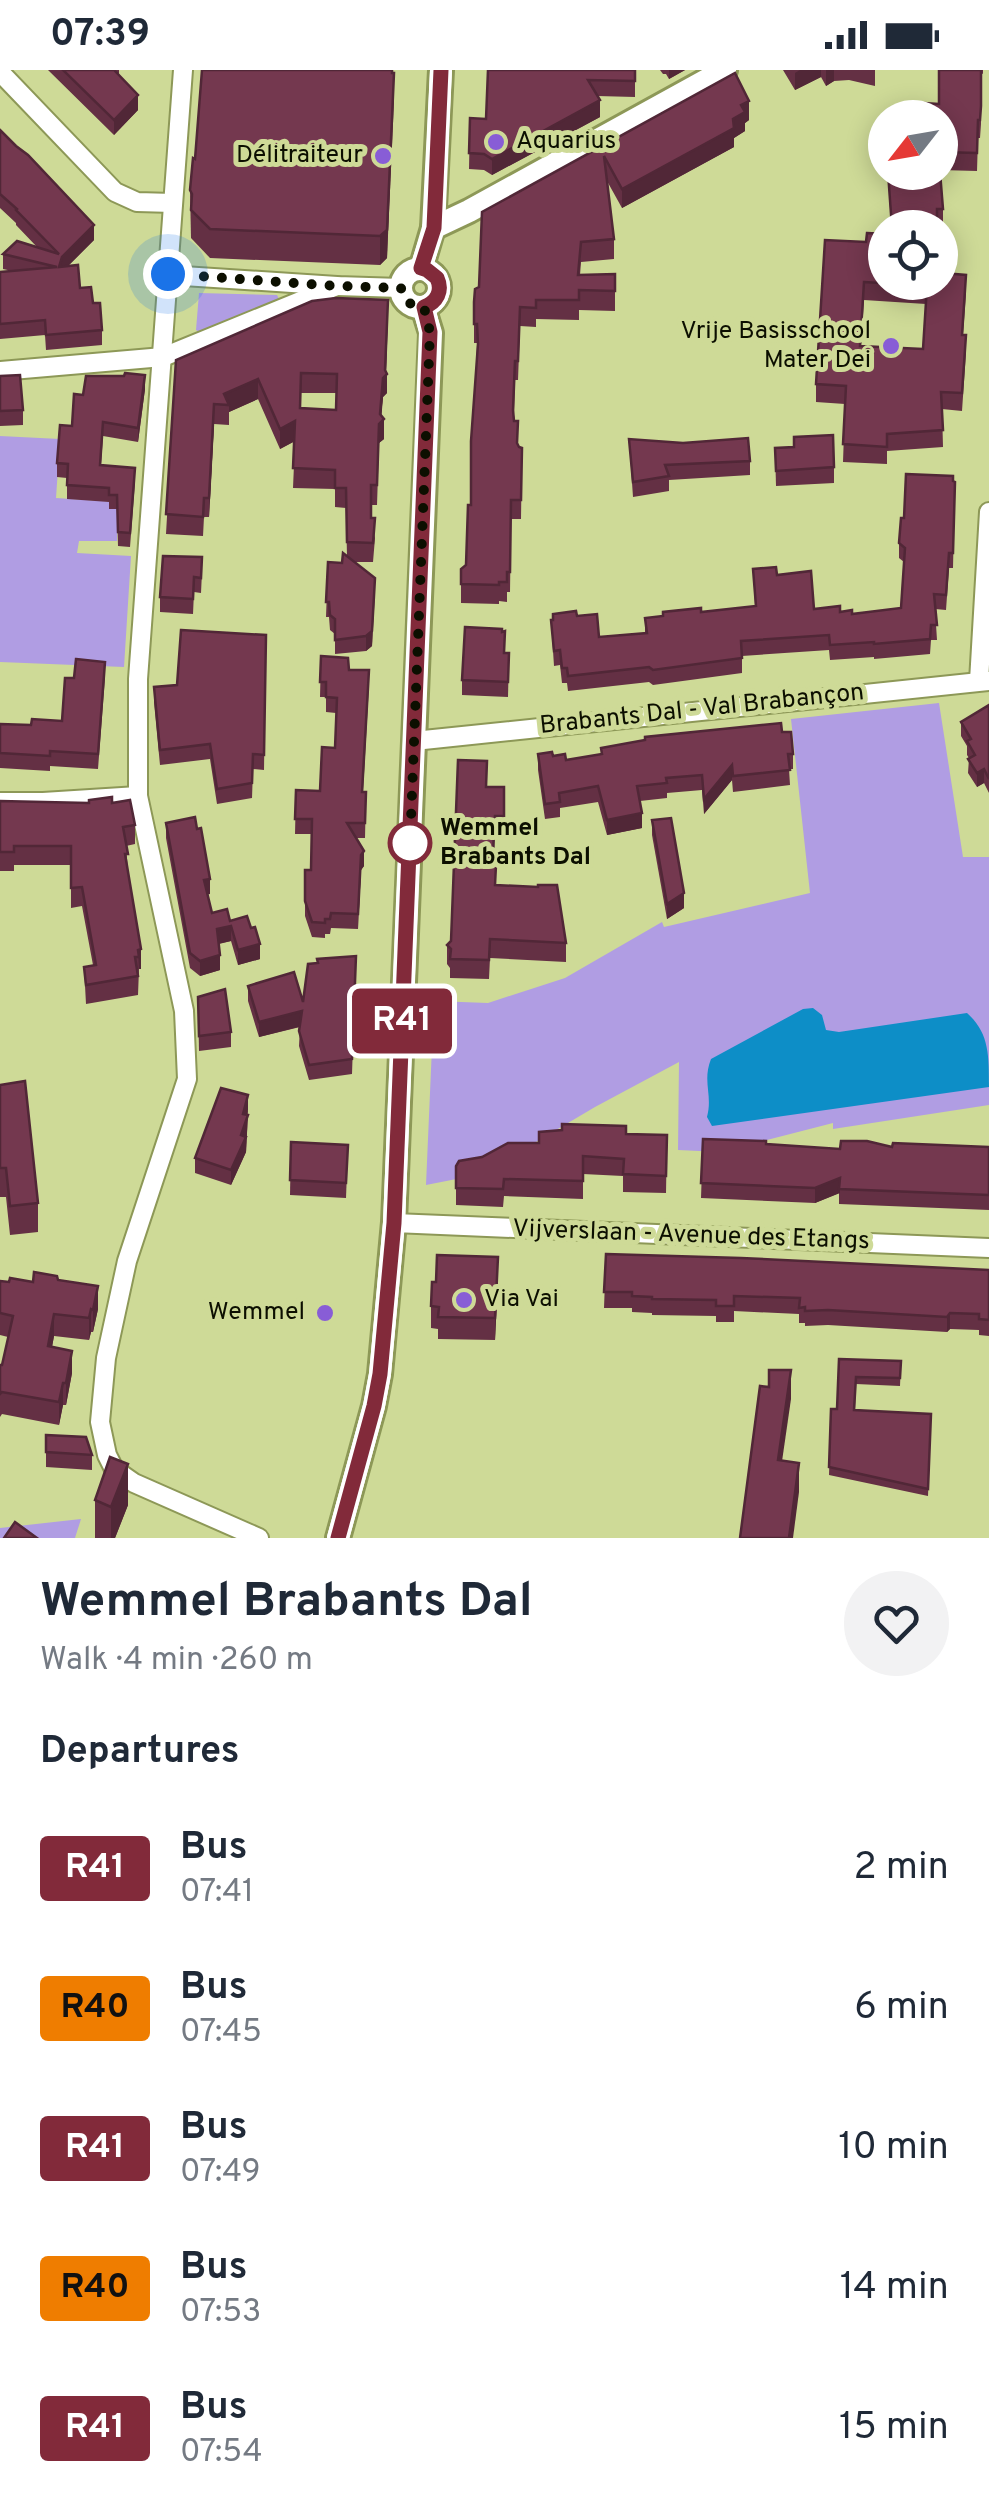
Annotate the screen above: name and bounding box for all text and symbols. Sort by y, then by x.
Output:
text: 07:39 [50,11,150,60]
north arrow [868,100,958,190]
map controls [868,100,958,300]
place label: Aquarius [516,126,616,158]
marker: Aquarius [485,131,507,153]
place label: Délitraiteur [236,140,363,172]
marker: Délitraiteur [372,145,394,167]
button: locate [868,210,958,300]
your location [143,249,193,299]
place label: Vrije Basisschool Mater Dei [680,316,871,377]
marker: Vrije Basisschool Mater Dei [880,335,902,357]
street label: Brabants Dal - Val Brabançon [538,677,866,743]
place label: Wemmel Brabants Dal [440,813,591,874]
marker: Wemmel Brabants Dal [389,822,431,864]
line badge: R41 [344,988,460,1054]
text: R41 [372,999,432,1043]
street label: Vijverslaan - Avenue des Etangs [512,1214,870,1258]
place label: Via Vai [484,1284,559,1316]
marker: Via Vai [453,1289,475,1311]
place label: Wemmel [208,1297,305,1329]
marker: Wemmel [314,1302,336,1324]
button: heart [844,1571,949,1676]
text: Wemmel Brabants Dal [40,1573,533,1633]
text: Walk · 4 min · 260 m [40,1641,313,1681]
text: Departures [40,1728,240,1777]
text: Bus [180,1824,247,1873]
text: 2 min [854,1844,949,1893]
text: R41 [65,1846,125,1890]
text: 07:41 [180,1873,254,1913]
text: Bus [180,1964,247,2013]
text: 6 min [854,1984,949,2033]
text: R40 [61,1986,129,2030]
text: 07:45 [180,2013,262,2053]
text: Bus [180,2104,247,2153]
text: 10 min [838,2124,949,2173]
text: R41 [65,2126,125,2170]
text: 07:49 [180,2153,261,2193]
text: Bus [180,2244,247,2293]
text: 14 min [840,2264,949,2313]
text: R40 [61,2266,129,2310]
text: 07:53 [180,2293,261,2333]
text: Bus [180,2384,247,2433]
text: 15 min [839,2404,949,2453]
text: R41 [65,2406,125,2450]
text: 07:54 [180,2433,263,2473]

